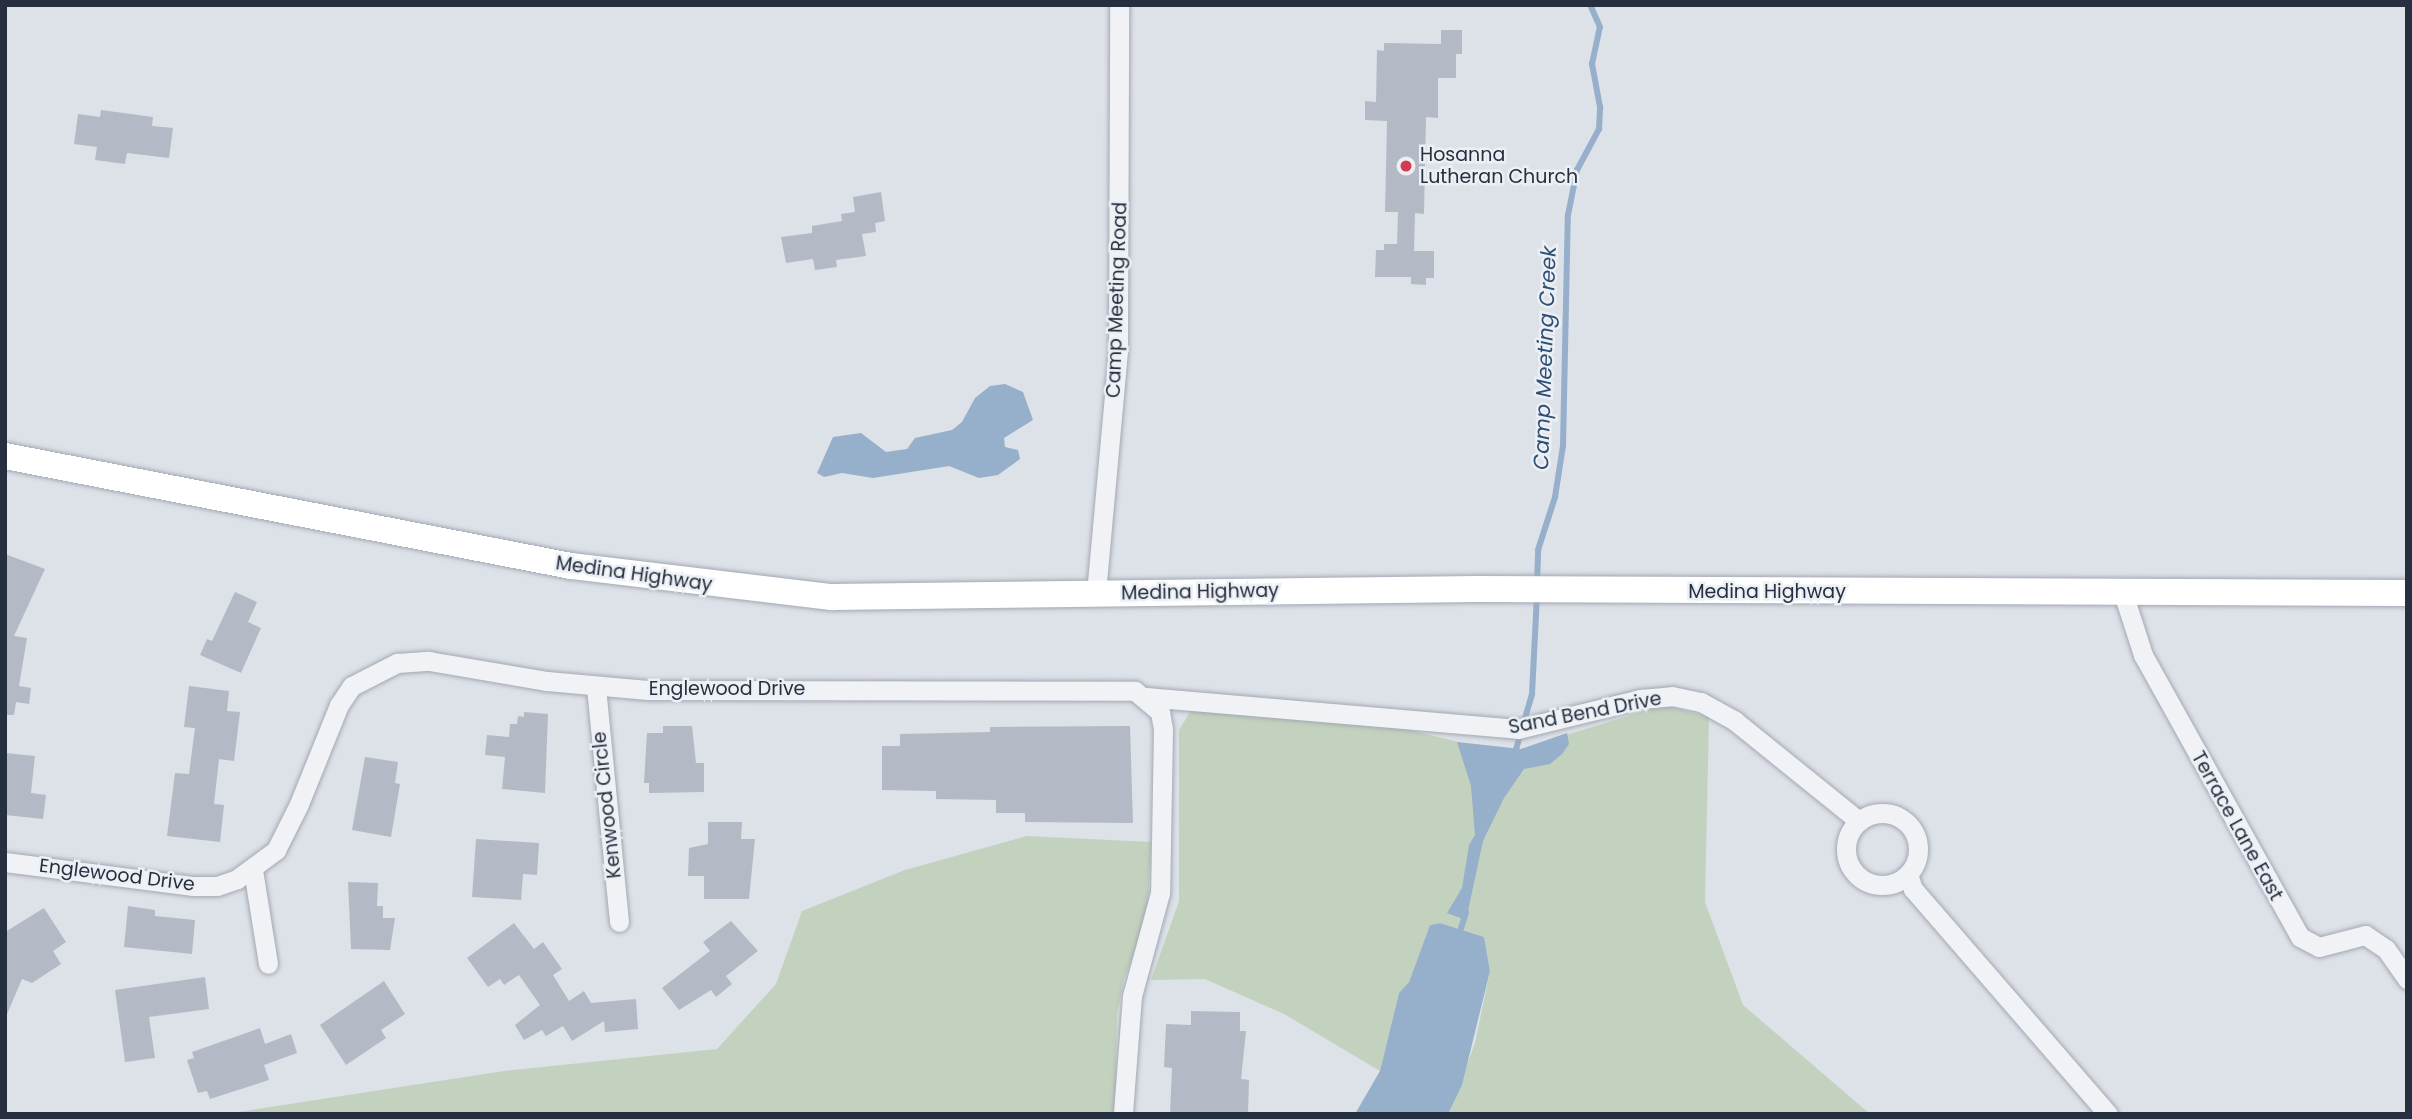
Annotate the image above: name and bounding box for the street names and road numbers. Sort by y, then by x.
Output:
street label: Camp Meeting Road [1102,202,1132,398]
street label: Medina Highway [554,552,714,596]
street label: Medina Highway [1121,579,1279,605]
street label: Medina Highway [1688,581,1846,603]
street label: Englewood Drive [649,678,805,700]
street label: Sand Bend Drive [1507,687,1663,739]
street label: Kenwood Circle [588,730,626,880]
street label: Terrace Lane East [2187,747,2287,905]
street label: Englewood Drive [38,854,196,896]

